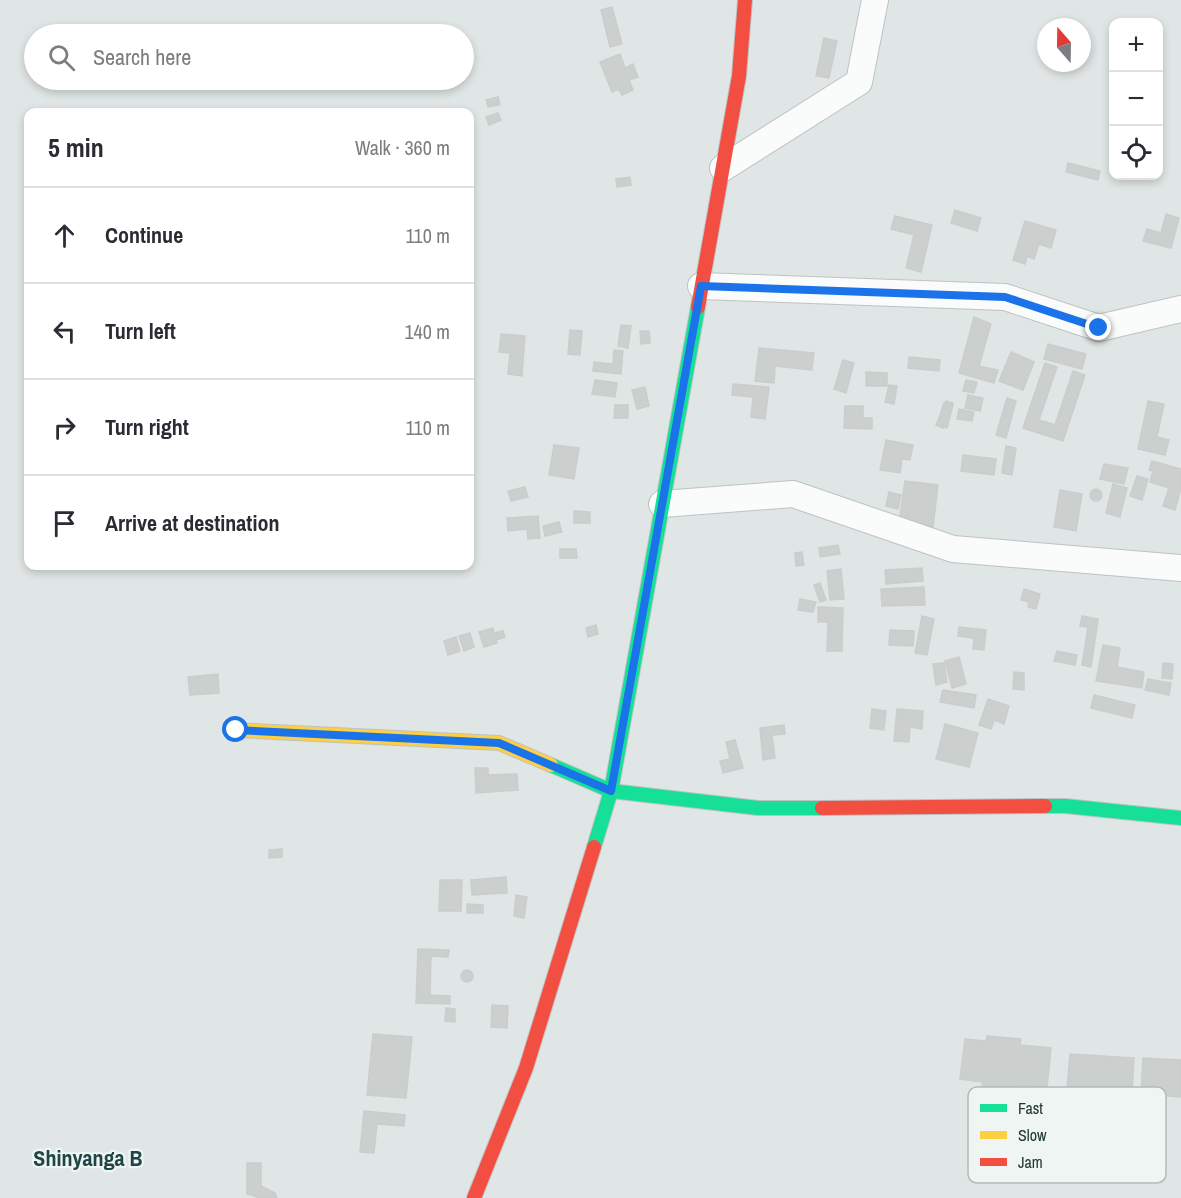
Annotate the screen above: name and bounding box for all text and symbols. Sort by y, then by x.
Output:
north arrow [1037,18,1091,72]
map controls [1109,18,1163,180]
button: + [1109,18,1163,72]
search box [24,24,474,90]
icon: search [45,41,78,74]
text: Search here [93,42,191,72]
button: − [1109,72,1163,126]
button: locate [1109,126,1163,180]
text: 5 min [48,130,104,165]
text: Walk · 360 m [355,134,450,161]
icon: ahead [48,219,81,252]
text: Continue [105,220,183,250]
text: 110 m [406,222,450,249]
route end [1085,314,1111,340]
icon: left [48,315,81,348]
text: Turn left [105,316,176,346]
text: 140 m [404,318,450,345]
icon: right [48,411,81,444]
text: Turn right [105,412,189,442]
text: 110 m [406,414,450,441]
icon: arrive [48,507,81,540]
text: Arrive at destination [105,508,279,538]
route start [222,716,248,742]
legend [968,1087,1166,1183]
text: Fast [1018,1097,1043,1119]
text: Slow [1018,1124,1047,1146]
district label: Shinyanga B [33,1143,143,1173]
text: Jam [1018,1151,1043,1173]

